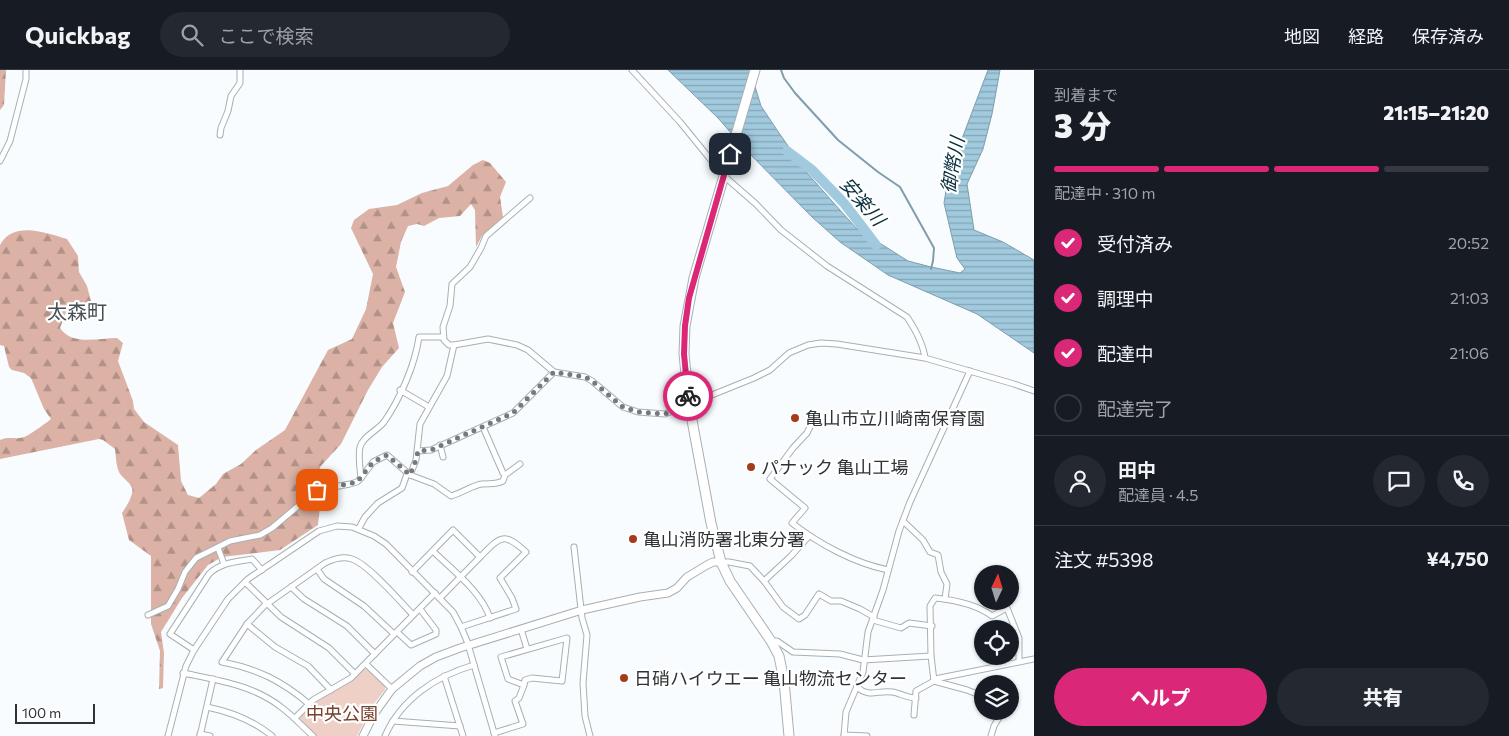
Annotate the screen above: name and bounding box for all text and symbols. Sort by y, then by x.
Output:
search box [160,12,510,57]
text: Quickbag [25,20,130,49]
icon: search [178,21,206,49]
text: ここで検索 [218,24,313,47]
text: 地図 [1284,25,1320,47]
text: 経路 [1348,25,1384,47]
text: 保存済み [1412,25,1484,47]
text: 到着まで [1054,85,1118,104]
text: 21:15–21:20 [1383,101,1489,124]
text: 3 分 [1054,105,1111,145]
pin [709,133,751,175]
water label: 御幣川 [936,133,969,195]
icon: home [716,140,744,168]
water label: 安楽川 [836,172,892,232]
text: 配達中 · 310 m [1054,183,1155,202]
icon: check [1054,229,1082,257]
text: 受付済み [1097,232,1173,255]
text: 20:52 [1448,233,1489,252]
icon: check [1054,284,1082,312]
text: 調理中 [1097,287,1154,310]
text: 21:03 [1450,288,1489,307]
district label: 太森町 [47,299,107,323]
icon: check [1054,339,1082,367]
text: 配達中 [1097,342,1154,365]
text: 21:06 [1449,343,1489,362]
courier [663,371,713,421]
icon: bike [674,382,702,410]
text: 配達完了 [1097,397,1173,420]
place label: 亀山市立川崎南保育園 [805,407,985,429]
marker: 亀山市立川崎南保育園 [789,412,801,424]
button: person [1054,455,1106,507]
button: chat [1373,455,1425,507]
button: phone [1437,455,1489,507]
place label: パナック 亀山工場 [761,456,908,478]
text: 田中 [1118,458,1156,481]
marker: パナック 亀山工場 [745,461,757,473]
pin [296,469,338,511]
icon: bag [303,476,331,504]
text: 配達員 · 4.5 [1118,485,1198,504]
place label: 亀山消防署北東分署 [643,528,805,550]
marker: 亀山消防署北東分署 [627,533,639,545]
text: ¥4,750 [1426,547,1489,570]
text: 注文 #5398 [1054,548,1153,571]
north arrow [974,565,1019,610]
map controls [974,565,1019,720]
button: locate [974,620,1019,665]
place label: 日硝ハイウエー 亀山物流センター [634,667,907,689]
button: ヘルプ [1054,668,1267,726]
button: 共有 [1277,668,1489,726]
marker: 日硝ハイウエー 亀山物流センター [618,672,630,684]
button: layers [974,675,1019,720]
scale bar [15,701,95,724]
park label: 中央公園 [306,702,378,724]
text: 100 m [22,704,61,721]

